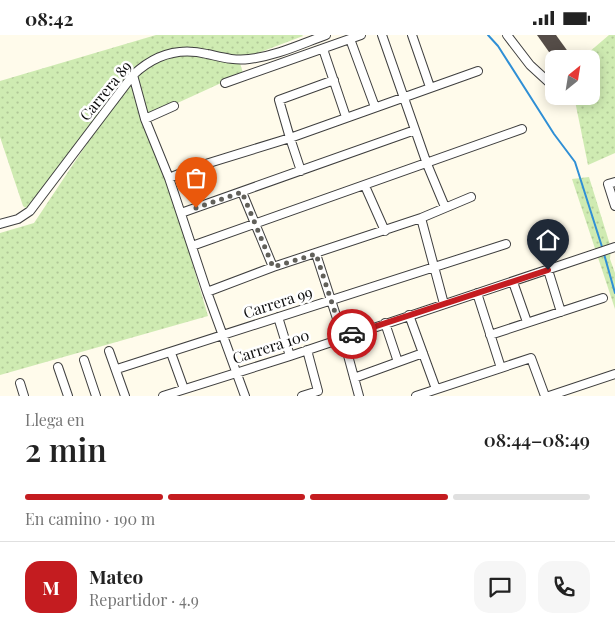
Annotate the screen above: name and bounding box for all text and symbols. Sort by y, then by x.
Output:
text: 08:42 [25,5,73,31]
north arrow [545,50,600,105]
map controls [545,50,600,105]
street label: Carrera 89 [75,56,136,124]
pin [175,157,217,208]
icon: bag [182,164,210,192]
pin [527,219,569,270]
icon: home [534,226,562,254]
street label: Carrera 99 [241,282,315,323]
courier [327,309,377,359]
icon: car [338,320,366,348]
street label: Carrera 100 [230,324,312,368]
text: Llega en [25,409,85,430]
text: 08:44–08:49 [484,426,590,452]
text: 2 min [25,427,107,470]
text: En camino · 190 m [25,508,155,529]
button: chat [474,561,526,613]
button: phone [538,561,590,613]
text: Mateo [89,563,143,589]
text: M [42,574,60,600]
text: Repartidor · 4.9 [89,589,199,610]

